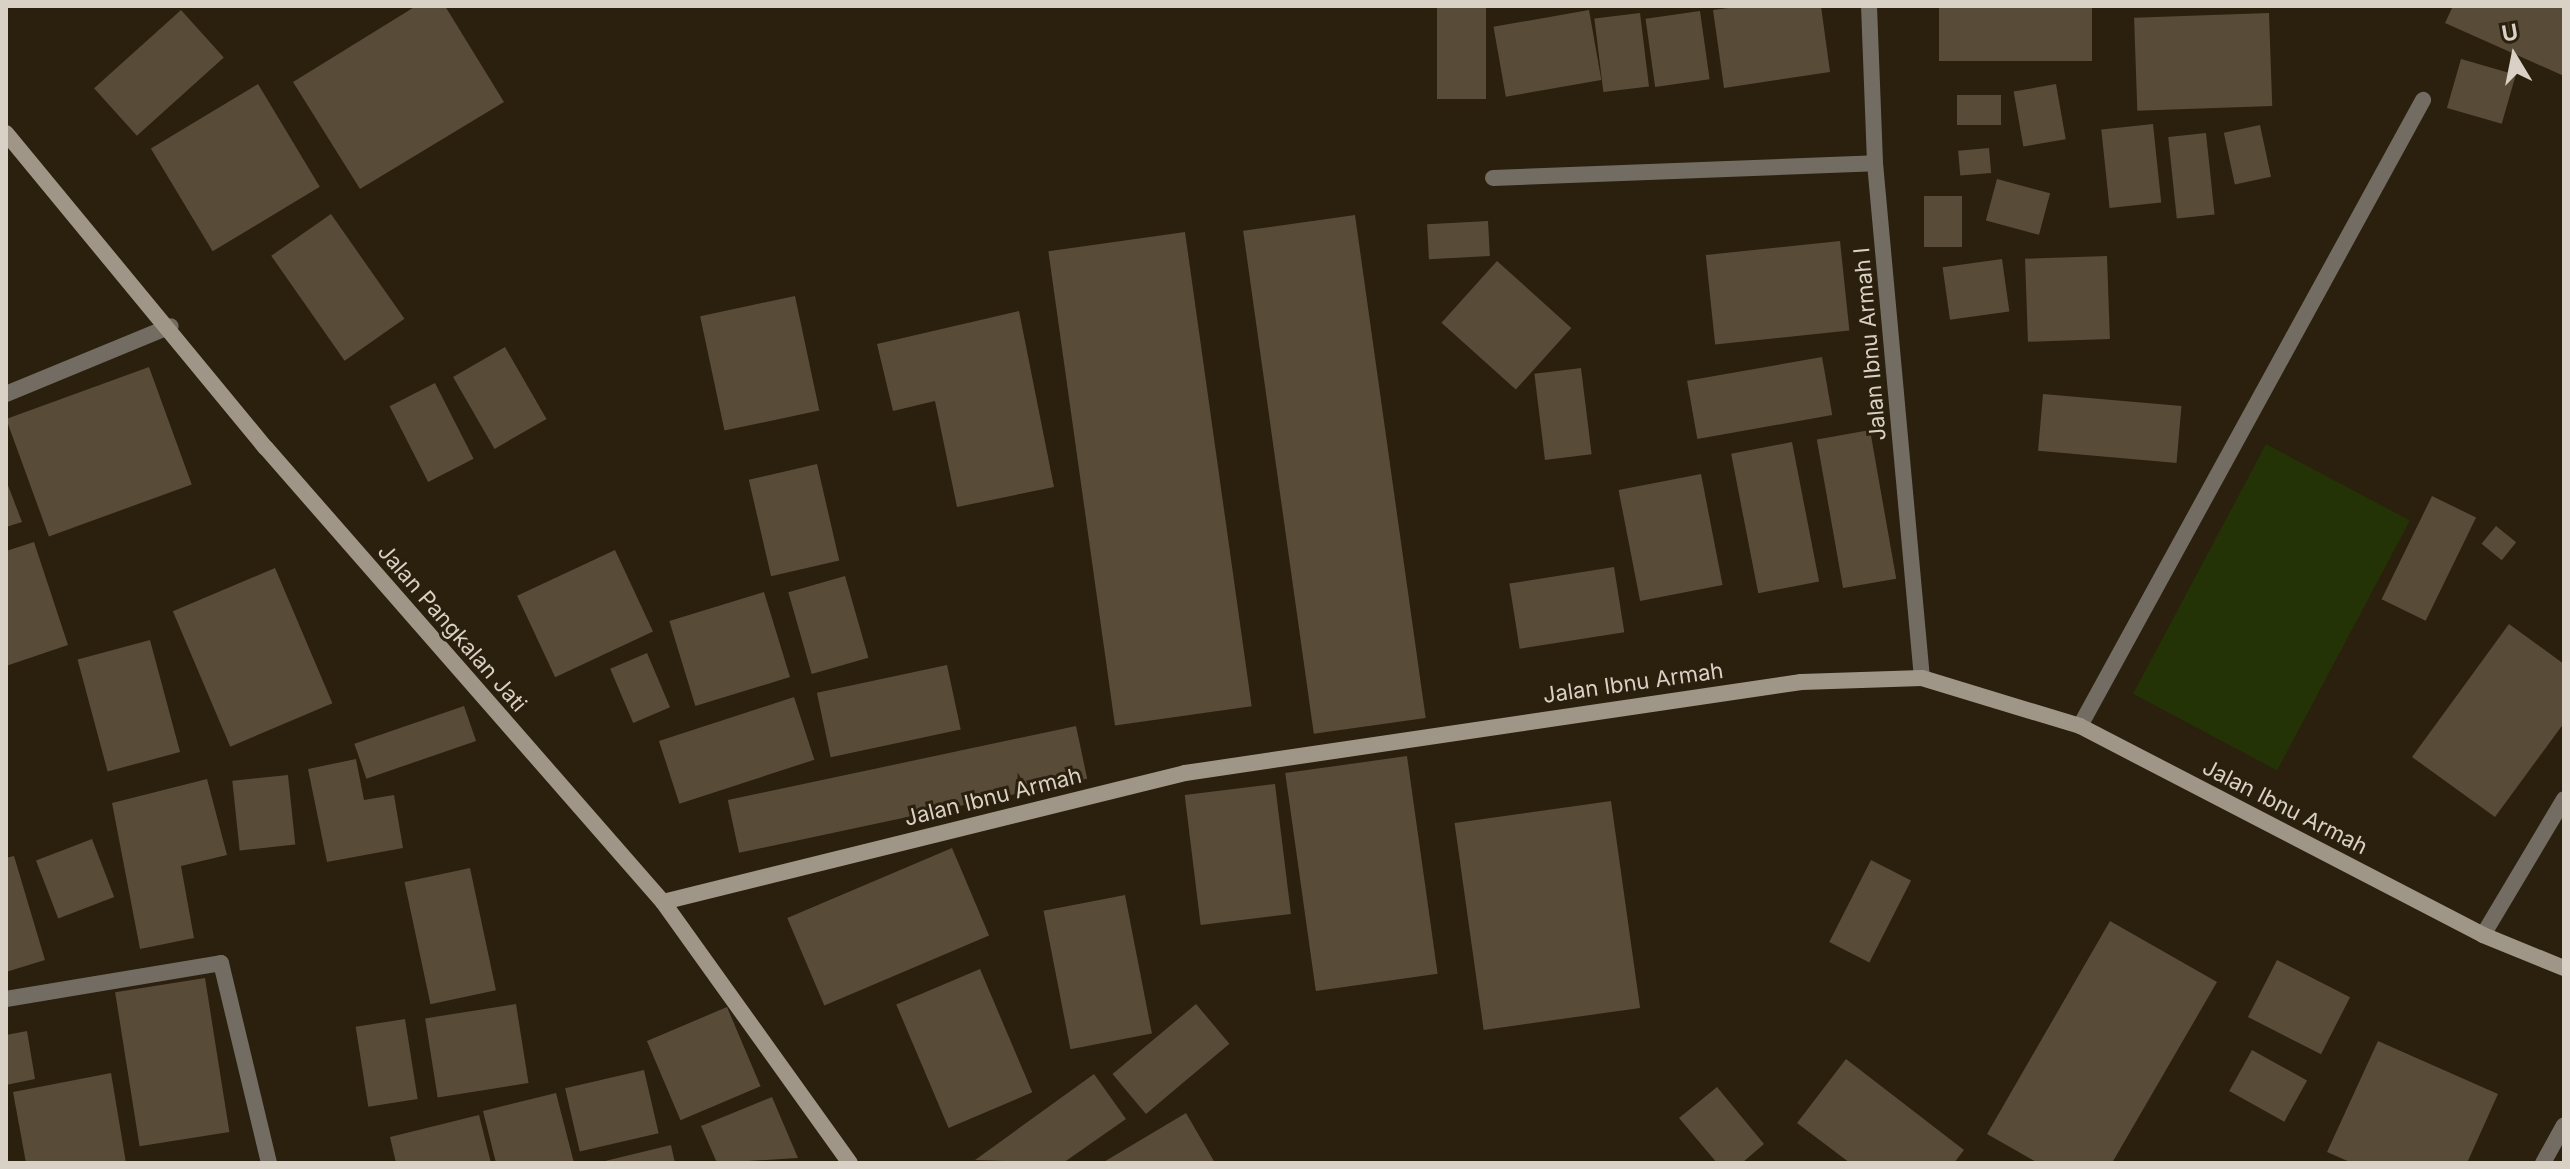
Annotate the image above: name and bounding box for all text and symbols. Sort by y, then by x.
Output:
north arrow [2474,16,2554,96]
text: U [2500,18,2520,47]
street label: Jalan Ibnu Armah I [1848,246,1892,442]
street label: Jalan Pangkalan Jati [372,539,532,717]
street label: Jalan Ibnu Armah [1541,657,1725,709]
street label: Jalan Ibnu Armah [2198,754,2372,860]
street label: Jalan Ibnu Armah [902,762,1084,832]

